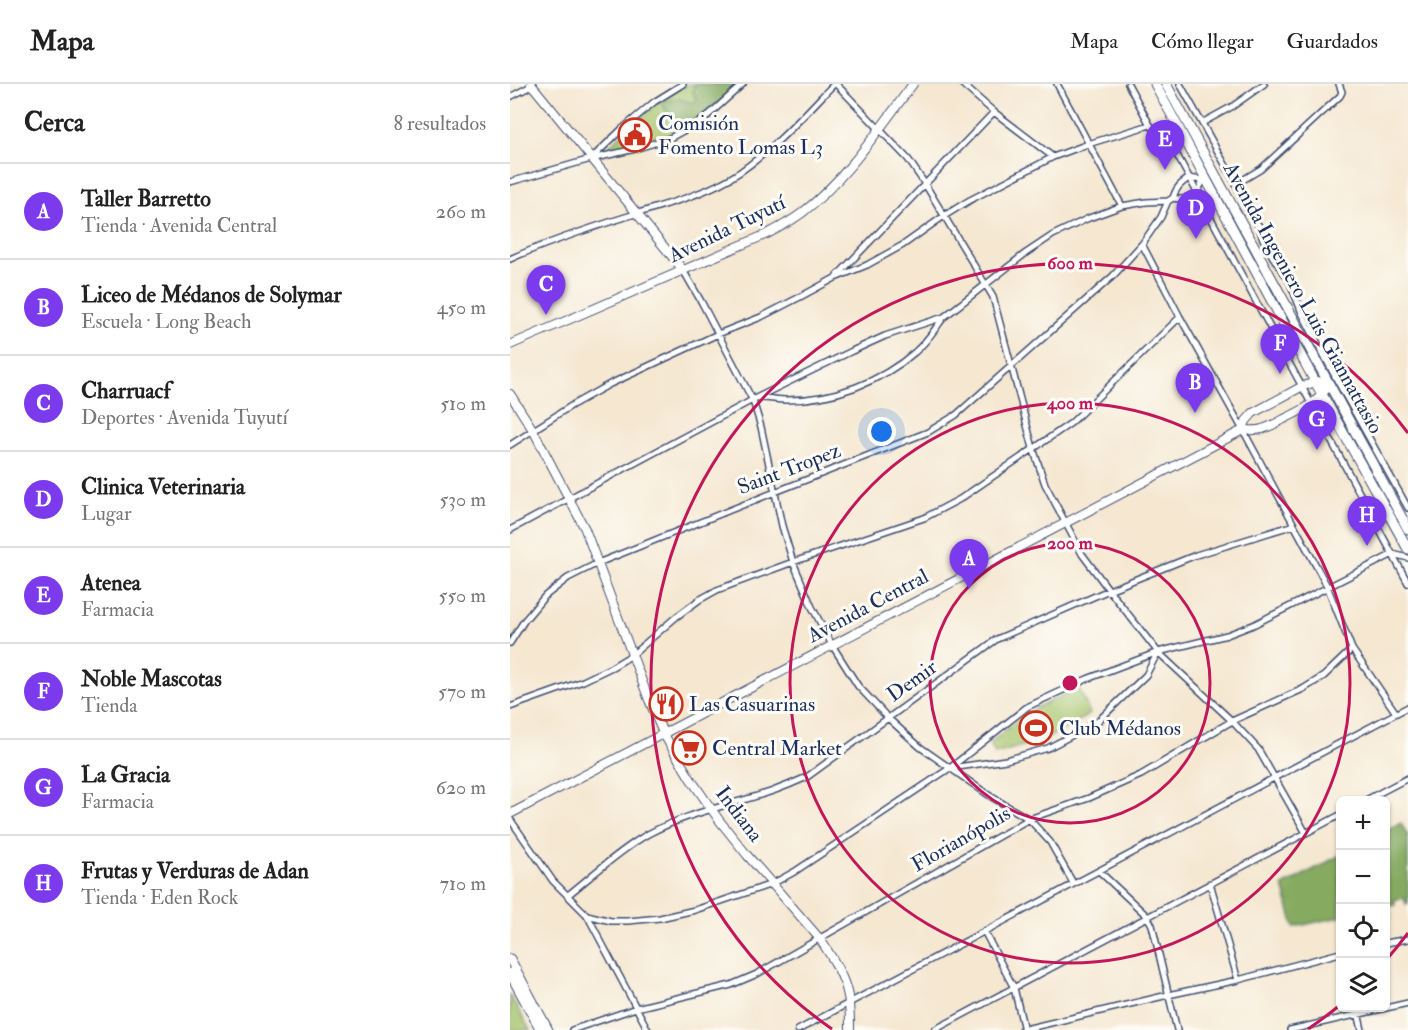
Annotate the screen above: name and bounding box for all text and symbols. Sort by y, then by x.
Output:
text: Mapa [30,24,94,59]
text: Mapa [1070,28,1118,55]
text: Cómo llegar [1151,28,1254,55]
text: Guardados [1287,28,1378,55]
text: Cerca [24,107,85,139]
place label: Comisión Fomento Lomas L3 [658,110,823,161]
text: 8 resultados [393,111,486,136]
public building icon: Comisión Fomento Lomas L3 [617,117,653,153]
pin: E [1146,120,1184,170]
street label: Avenida Ingeniero Luis Giannattasio [1218,158,1388,438]
text: Taller Barretto [81,185,211,213]
street label: Avenida Tuyutí [663,188,791,269]
pin: D [1176,190,1216,239]
text: A [37,199,50,224]
text: 260 m [436,199,486,224]
text: Tienda · Avenida Central [81,213,277,238]
text: 600 m [1047,252,1094,275]
pin: C [526,266,566,315]
text: Liceo de Médanos de Solymar [81,281,342,309]
text: B [37,295,50,320]
text: 450 m [437,295,486,320]
text: Escuela · Long Beach [81,309,252,334]
pin: F [1260,324,1300,374]
pin: B [1176,364,1214,413]
text: Charruacf [81,377,171,405]
text: C [36,391,51,416]
text: 510 m [440,391,486,416]
text: 400 m [1046,392,1094,415]
pin: G [1298,400,1336,450]
text: Deportes · Avenida Tuyutí [81,405,288,430]
your location [867,417,896,446]
street label: Saint Tropez [733,437,845,501]
text: Clinica Veterinaria [81,473,245,501]
text: D [35,487,52,512]
text: 530 m [440,487,486,512]
pin: H [1348,496,1386,546]
text: Lugar [81,501,131,526]
text: 200 m [1047,532,1094,555]
pin: A [950,540,988,589]
street label: Avenida Central [802,562,934,650]
text: Atenea [81,569,141,597]
text: E [36,583,51,608]
text: 550 m [439,583,486,608]
text: Farmacia [81,597,154,622]
street label: Demir [882,654,943,708]
text: Noble Mascotas [81,665,222,693]
centre of rings [1060,673,1080,693]
text: F [37,679,50,704]
text: 570 m [438,679,486,704]
restaurant icon: Las Casuarinas [648,686,684,722]
place label: Las Casuarinas [689,691,815,718]
text: Tienda [81,693,138,718]
sports icon: Club Médanos [1018,710,1054,746]
place label: Club Médanos [1059,715,1181,742]
supermarket icon: Central Market [671,730,707,766]
place label: Central Market [712,735,842,762]
text: La Gracia [81,761,170,789]
text: G [35,775,52,800]
text: 620 m [436,775,486,800]
street label: Indiana [709,781,769,848]
text: Farmacia [81,789,154,814]
map controls [1336,796,1390,1012]
button: + [1336,796,1390,850]
street label: Florianópolis [906,800,1016,878]
button: − [1336,850,1390,904]
text: Frutas y Verduras de Adan [81,857,309,885]
text: H [35,871,52,896]
text: 710 m [440,871,486,896]
text: Tienda · Eden Rock [81,885,238,910]
button: locate [1336,904,1390,958]
button: layers [1336,958,1390,1012]

